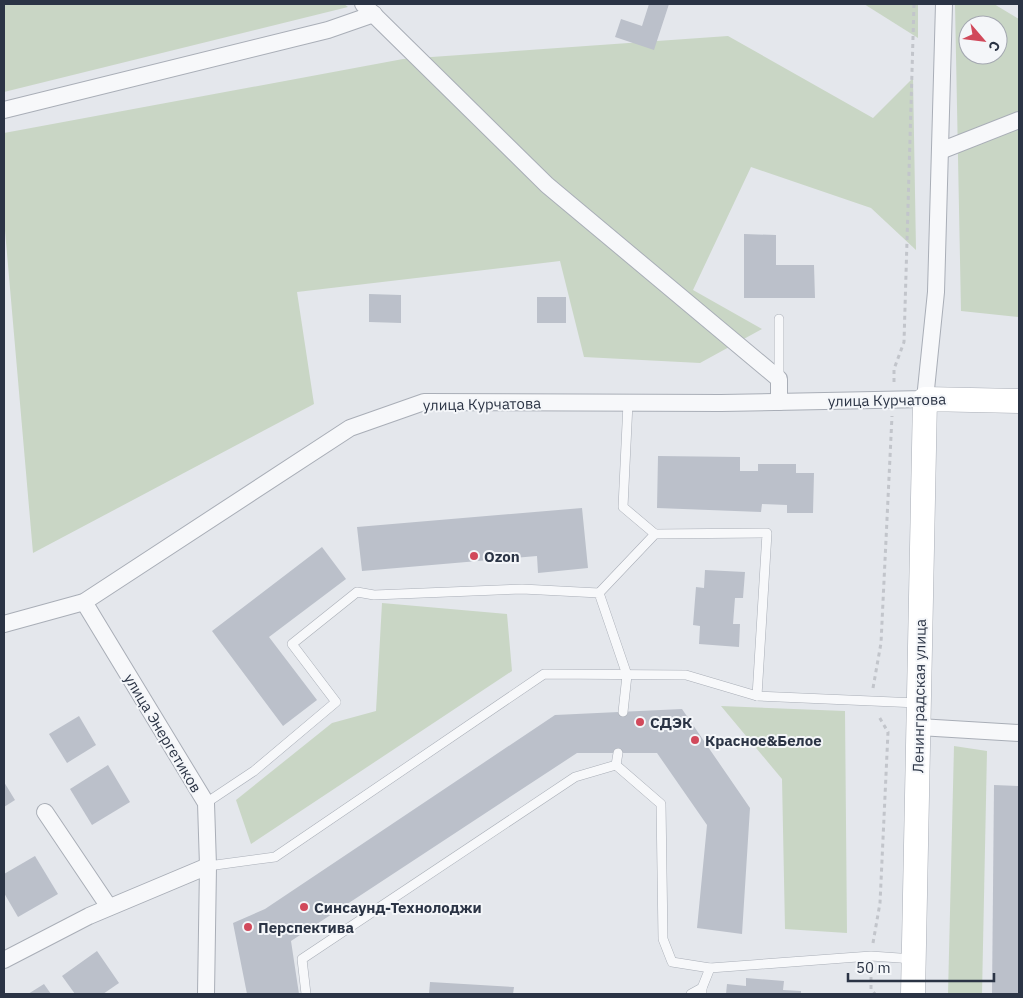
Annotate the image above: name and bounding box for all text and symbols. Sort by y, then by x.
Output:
north arrow [958,15,1008,65]
text: С [984,38,1005,54]
street label: улица Курчатова [828,389,946,411]
street label: улица Курчатова [423,393,541,415]
place label: Ozon [484,547,520,566]
marker: Ozon [468,550,480,562]
street label: Ленинградская улица [908,619,930,773]
street label: улица Энергетиков [120,670,206,796]
place label: СДЭК [650,713,692,732]
marker: СДЭК [634,716,646,728]
place label: Красное&Белое [705,731,822,750]
marker: Красное&Белое [689,734,701,746]
place label: Синсаунд-Технолоджи [314,898,482,917]
marker: Синсаунд-Технолоджи [298,901,310,913]
place label: Перспектива [258,918,354,937]
marker: Перспектива [242,921,254,933]
scale bar [848,950,994,982]
text: 50 m [856,958,891,977]

